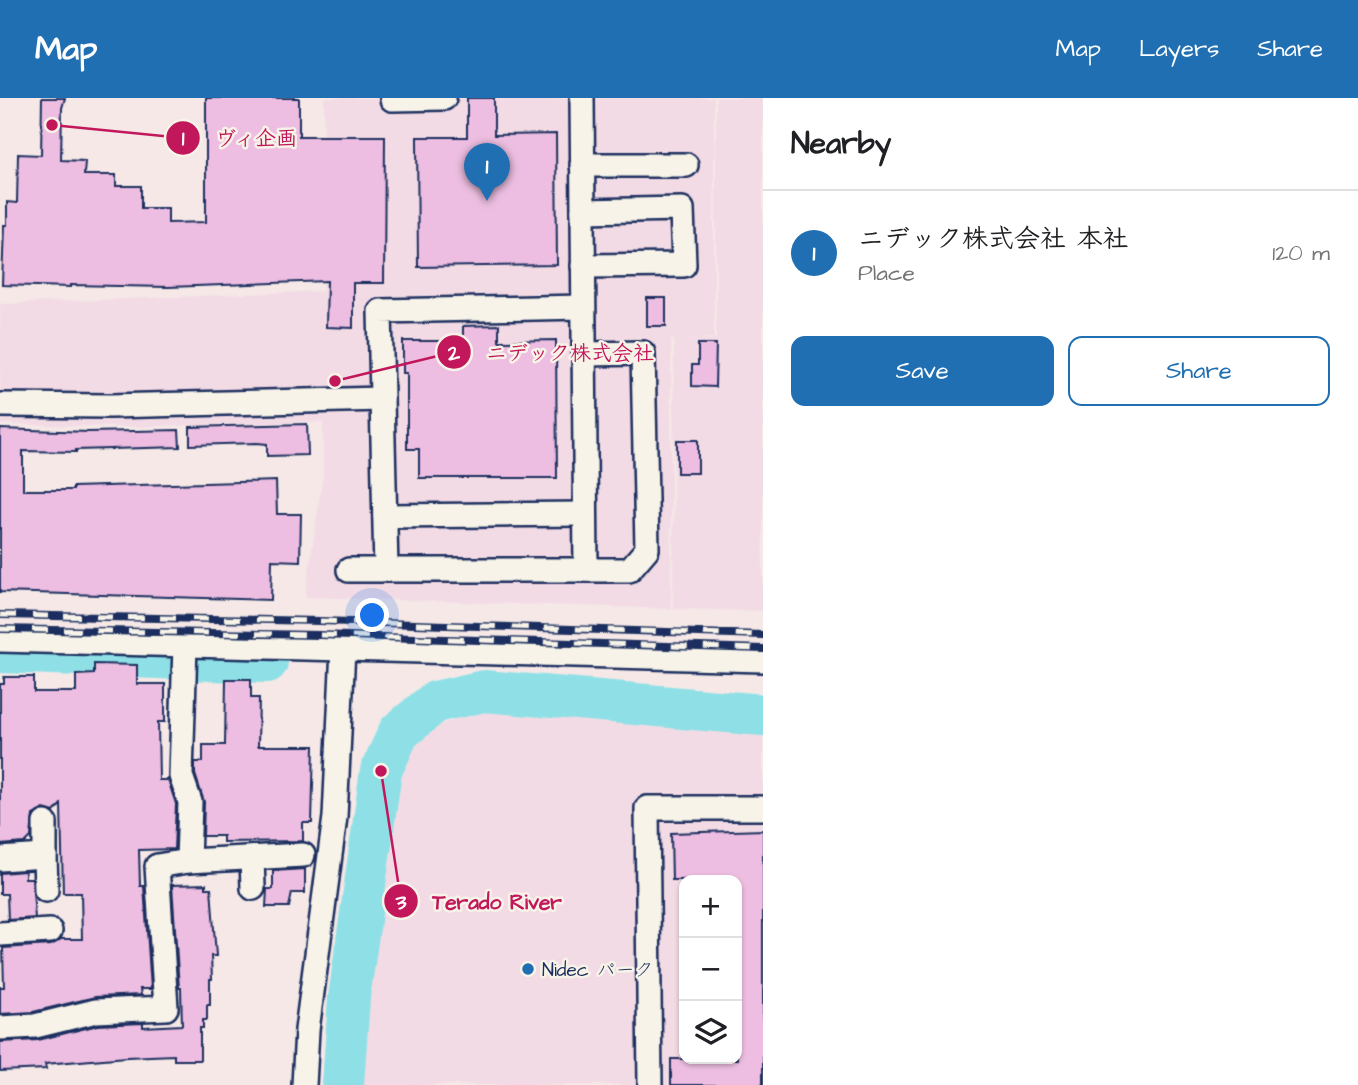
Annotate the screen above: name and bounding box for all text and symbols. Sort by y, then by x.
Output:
text: Map [35,26,97,72]
text: Map [1056,32,1101,66]
text: Layers [1139,32,1219,66]
text: Share [1257,32,1323,66]
callout: ヴィ企画 [165,117,312,159]
text: Nearby [791,123,891,165]
text: 1 [182,124,185,153]
text: ヴィ企画 [215,124,297,153]
pin: 1 [464,143,510,201]
text: ニデック株式会社 本社 [858,221,1128,257]
text: 1 [813,237,815,269]
text: 120 m [1272,237,1330,269]
text: Place [858,257,915,289]
callout: ニデック株式会社 [437,331,668,373]
button: Save [791,336,1054,406]
button: Share [1068,336,1330,406]
text: 2 [447,339,461,368]
text: ニデック株式会社 [486,339,654,368]
your location [355,598,389,632]
map controls [679,875,742,1064]
button: + [679,875,742,938]
callout: Terado River [384,880,576,922]
text: 3 [395,888,407,917]
text: Terado River [431,888,562,917]
button: − [679,938,742,1001]
place label: Nidec パーク [542,957,653,984]
marker: Nidec パーク [520,961,536,977]
button: layers [679,1001,742,1064]

